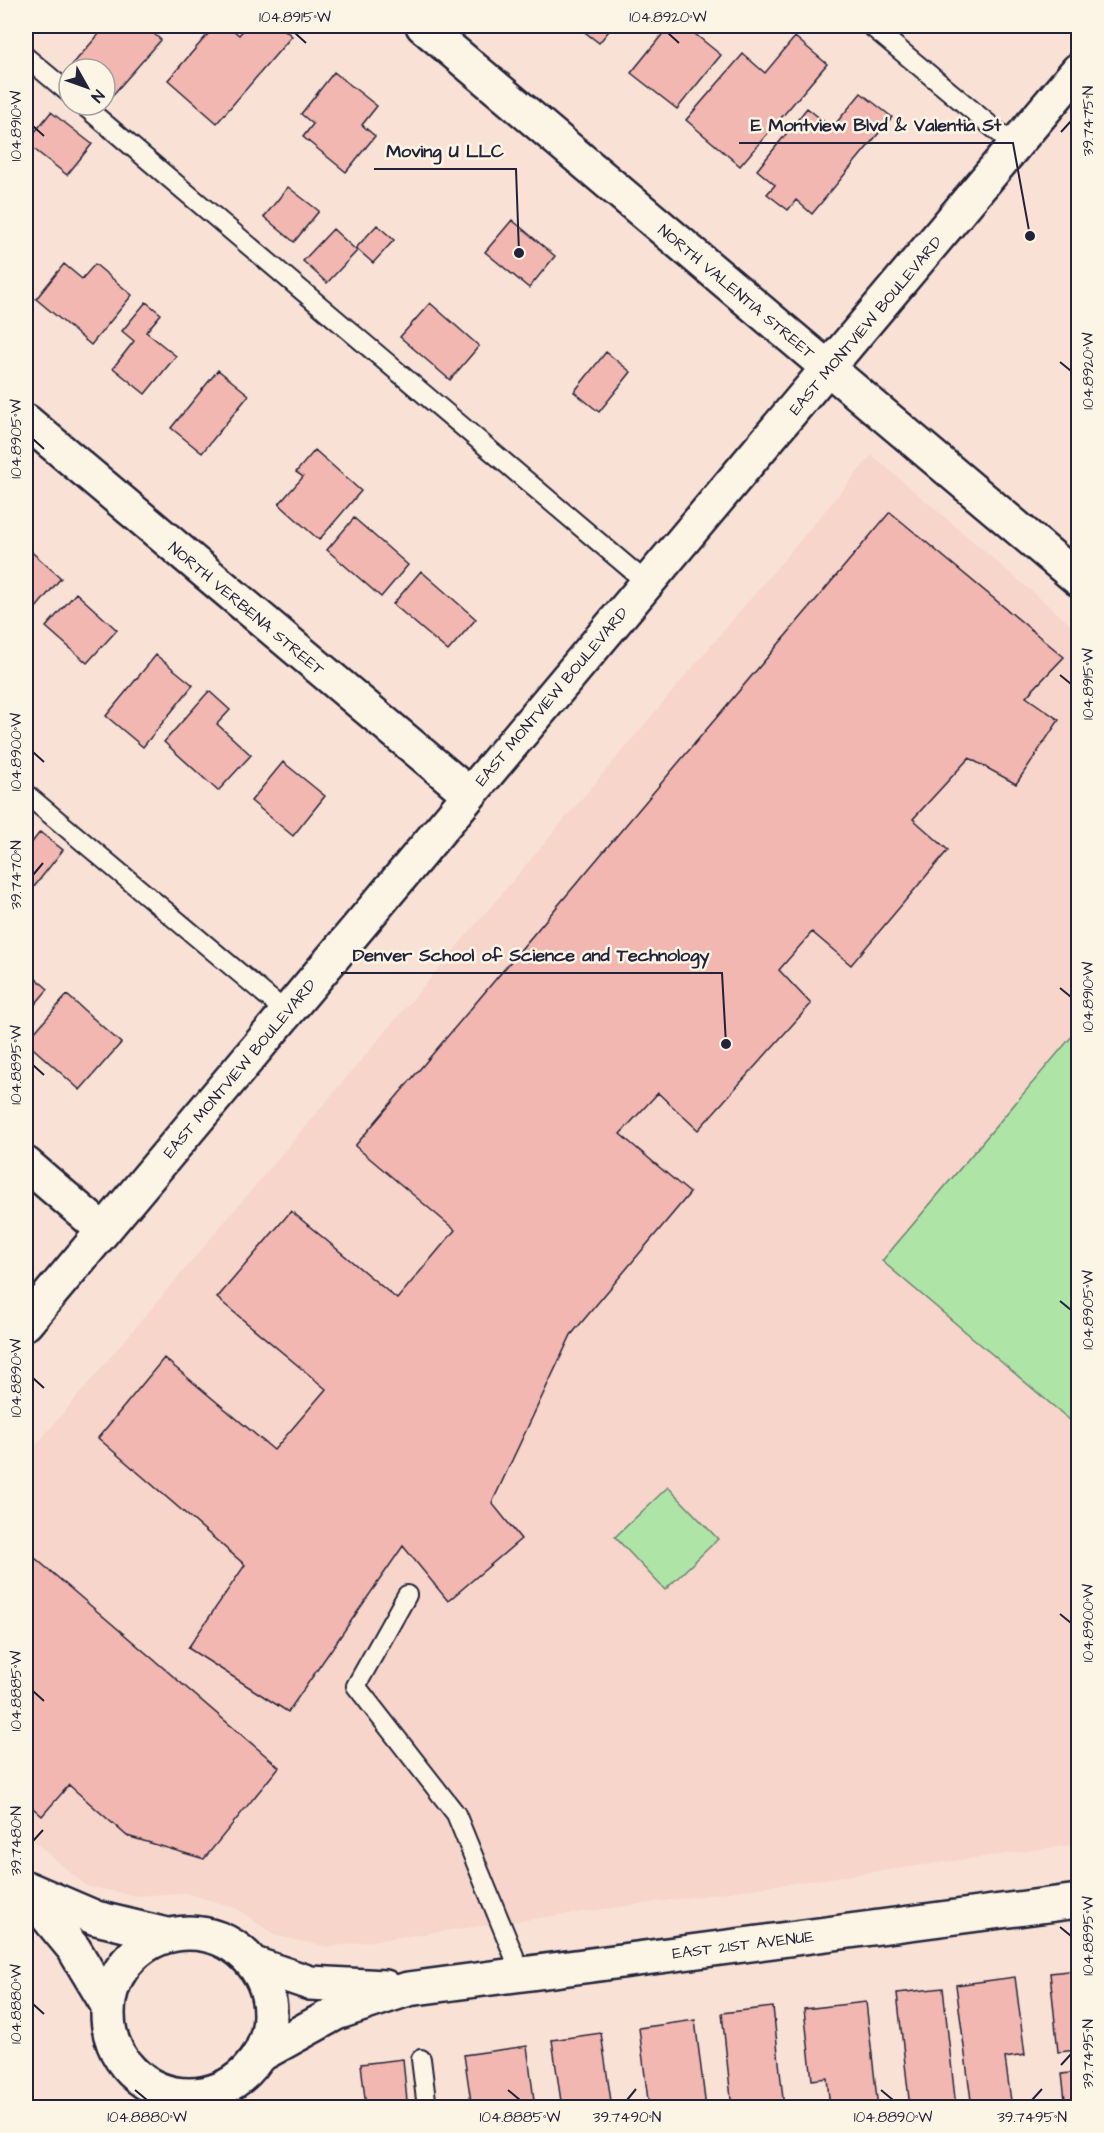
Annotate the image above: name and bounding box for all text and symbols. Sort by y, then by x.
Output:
text: 104.8915°W [259,7,331,28]
text: 104.8920°W [629,7,707,28]
north arrow [57,57,117,117]
text: N [86,85,109,107]
text: 39.7475°N [1078,86,1099,156]
text: 104.8910°W [6,91,27,161]
callout: E Montview Blvd & Valentia St [739,107,1013,143]
text: E Montview Blvd & Valentia St [751,113,1002,138]
callout: Moving U LLC [374,133,516,169]
text: Moving U LLC [386,139,504,165]
street label: NORTH VALENTIA STREET [653,219,820,364]
street label: EAST MONTVIEW BOULEVARD [784,231,947,420]
text: 104.8920°W [1078,332,1099,410]
text: 104.8905°W [6,399,27,479]
street label: NORTH VERBENA STREET [164,537,329,681]
street label: EAST MONTVIEW BOULEVARD [470,602,633,791]
text: 104.8915°W [1078,648,1099,720]
text: 104.8900°W [6,713,27,791]
text: 39.7470°N [6,840,27,910]
callout: Denver School of Science and Technology [341,937,722,973]
text: Denver School of Science and Technology [353,943,709,969]
text: 104.8910°W [1078,962,1099,1032]
street label: EAST MONTVIEW BOULEVARD [158,974,321,1163]
text: 104.8895°W [6,1025,27,1105]
text: 104.8905°W [1078,1270,1099,1350]
text: 104.8890°W [6,1339,27,1417]
text: 104.8900°W [1078,1584,1099,1662]
text: 104.8885°W [6,1651,27,1731]
text: 39.7480°N [6,1806,27,1876]
text: 104.8895°W [1078,1896,1099,1976]
street label: EAST 21ST AVENUE [671,1925,816,1965]
text: 104.8880°W [6,1964,27,2044]
text: 39.7495°N [1078,2019,1099,2089]
text: 104.8880°W [107,2107,187,2128]
text: 104.8885°W [480,2107,560,2128]
text: 39.7490°N [593,2107,661,2128]
text: 104.8890°W [854,2107,932,2128]
text: 39.7495°N [997,2107,1067,2128]

